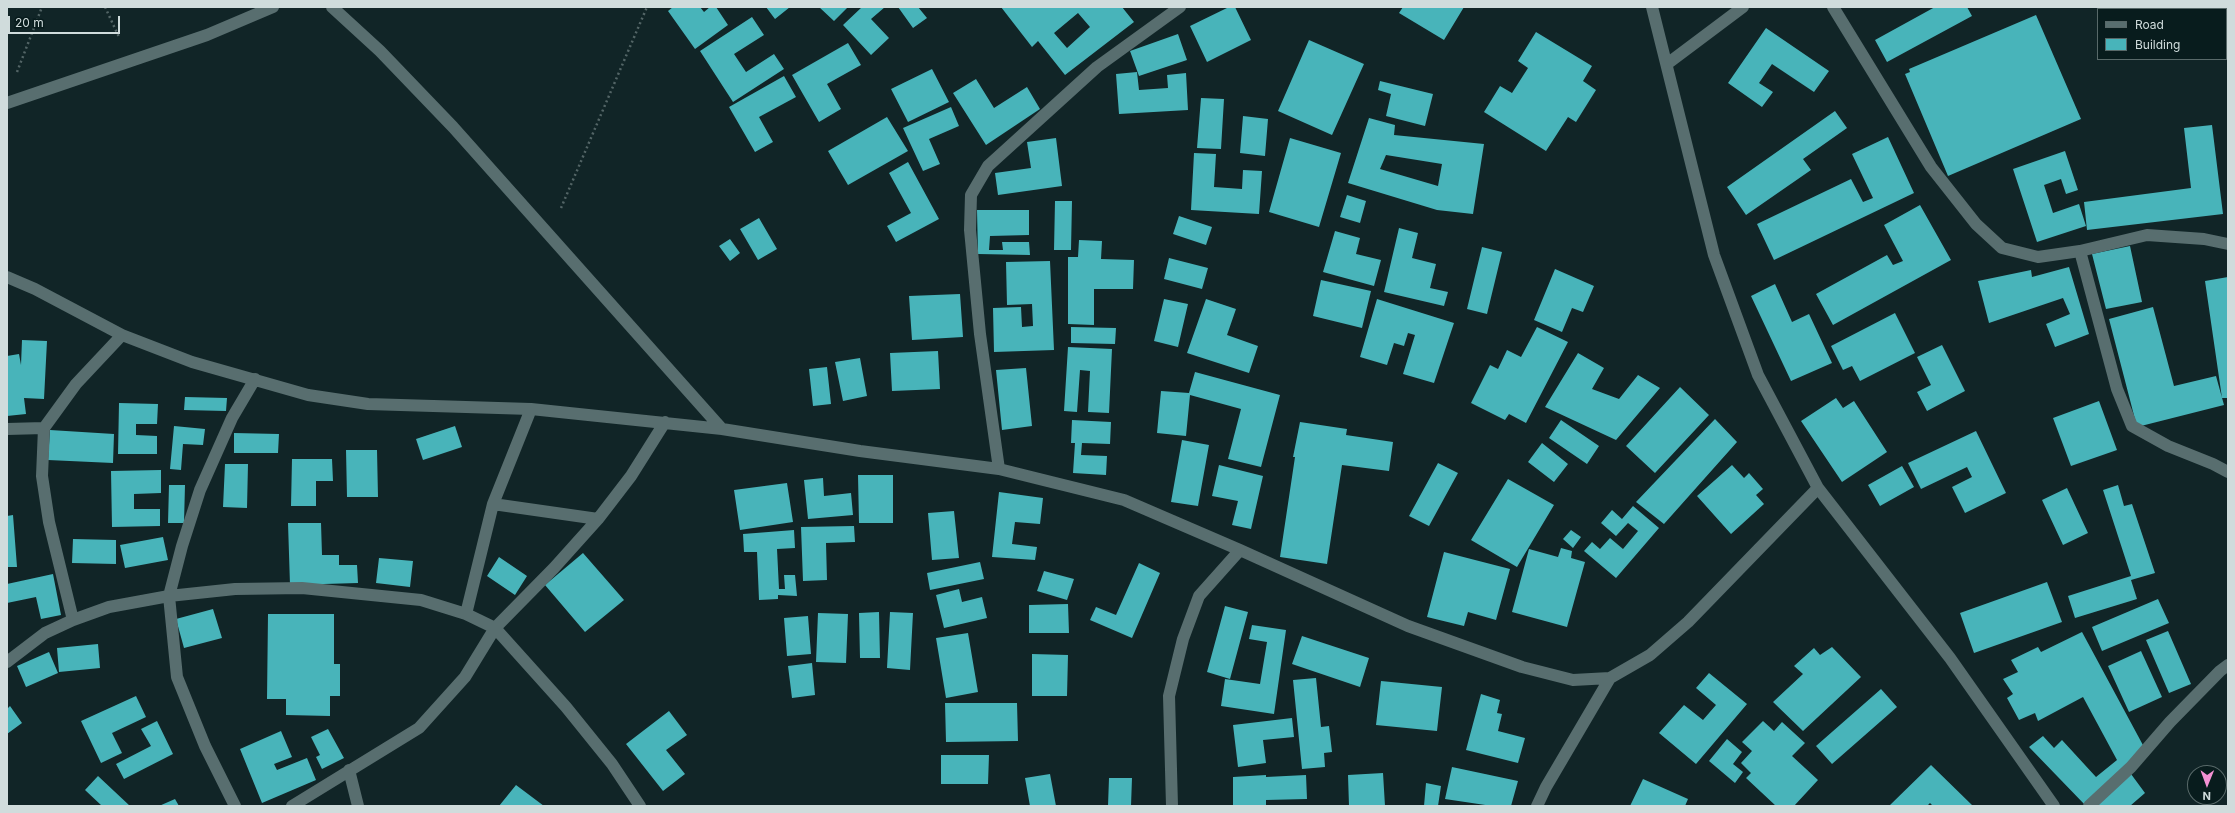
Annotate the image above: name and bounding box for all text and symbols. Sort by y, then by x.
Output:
scale bar [10,8,122,34]
legend [2097,8,2227,60]
text: 20 m [15,15,44,30]
text: Road [2135,17,2164,32]
text: Building [2135,37,2180,52]
north arrow [2187,765,2227,805]
text: N [2202,789,2211,803]

